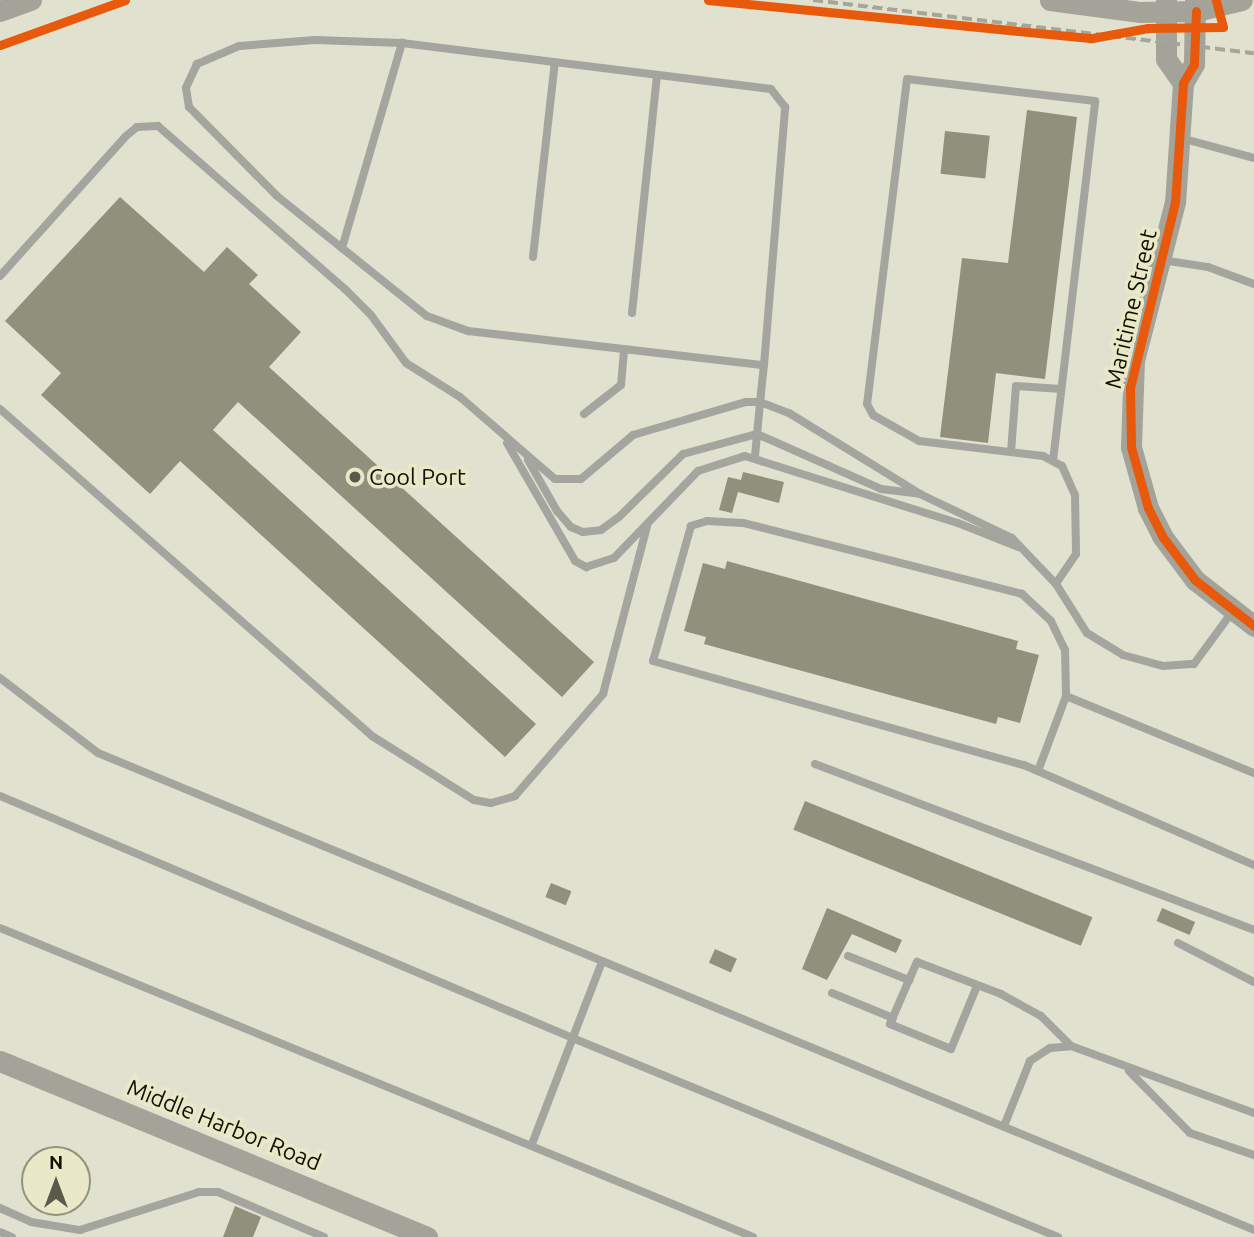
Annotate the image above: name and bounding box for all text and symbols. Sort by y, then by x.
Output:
street label: Maritime Street [1099,227,1163,391]
place label: Cool Port [369,463,466,491]
marker: Cool Port [347,469,363,485]
street label: Middle Harbor Road [123,1073,325,1177]
north arrow [21,1146,91,1216]
text: N [49,1151,63,1173]

